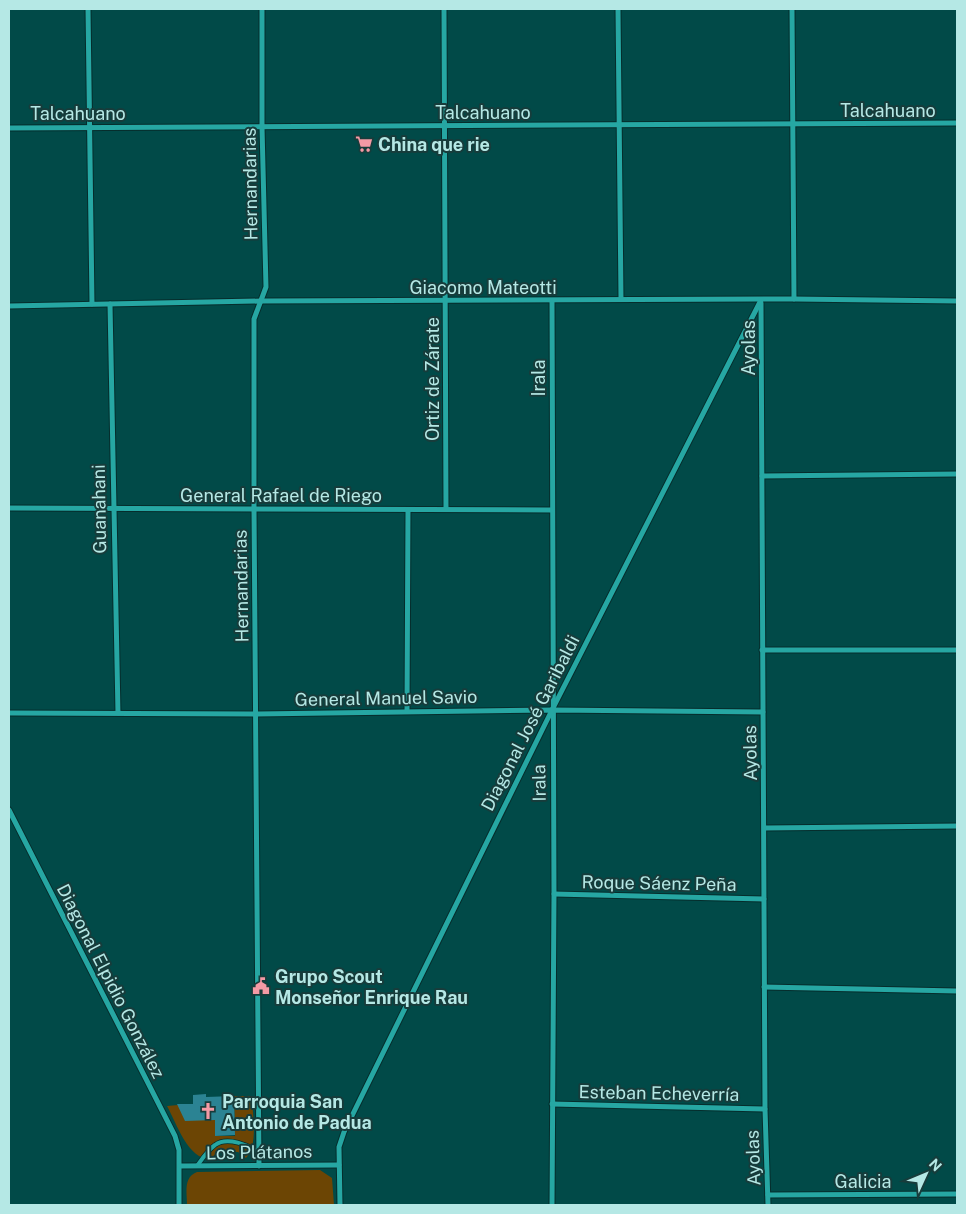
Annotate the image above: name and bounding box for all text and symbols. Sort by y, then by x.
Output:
street label: Talcahuano [840,100,936,121]
street label: Talcahuano [435,102,531,123]
street label: Talcahuano [30,103,126,124]
street label: Hernandarias [239,127,261,241]
supermarket icon: China que rie [354,134,374,154]
place label: China que rie [378,134,490,155]
street label: Giacomo Mateotti [409,277,557,298]
street label: Ortiz de Zárate [422,317,443,441]
street label: Ayolas [738,320,759,376]
street label: Irala [528,359,549,397]
street label: Guanahani [88,464,110,554]
street label: General Rafael de Riego [180,485,382,506]
street label: Hernandarias [230,529,252,643]
street label: Diagonal José Garibaldi [477,632,583,814]
street label: General Manuel Savio [295,686,477,710]
street label: Ayolas [739,725,761,781]
street label: Irala [528,764,550,802]
street label: Roque Sáenz Peña [581,871,737,895]
street label: Diagonal Elpidio González [53,880,169,1082]
place label: Grupo Scout Monseñor Enrique Rau [275,966,468,1008]
public building icon: Grupo Scout Monseñor Enrique Rau [251,976,271,996]
street label: Esteban Echeverría [578,1081,740,1105]
place label: Parroquia San Antonio de Padua [222,1091,372,1133]
church icon: Parroquia San Antonio de Padua [198,1101,218,1121]
street label: Ayolas [742,1130,764,1186]
street label: Los Plátanos [206,1141,312,1163]
north arrow [901,1149,951,1199]
text: N [926,1155,945,1174]
street label: Galicia [834,1171,892,1192]

